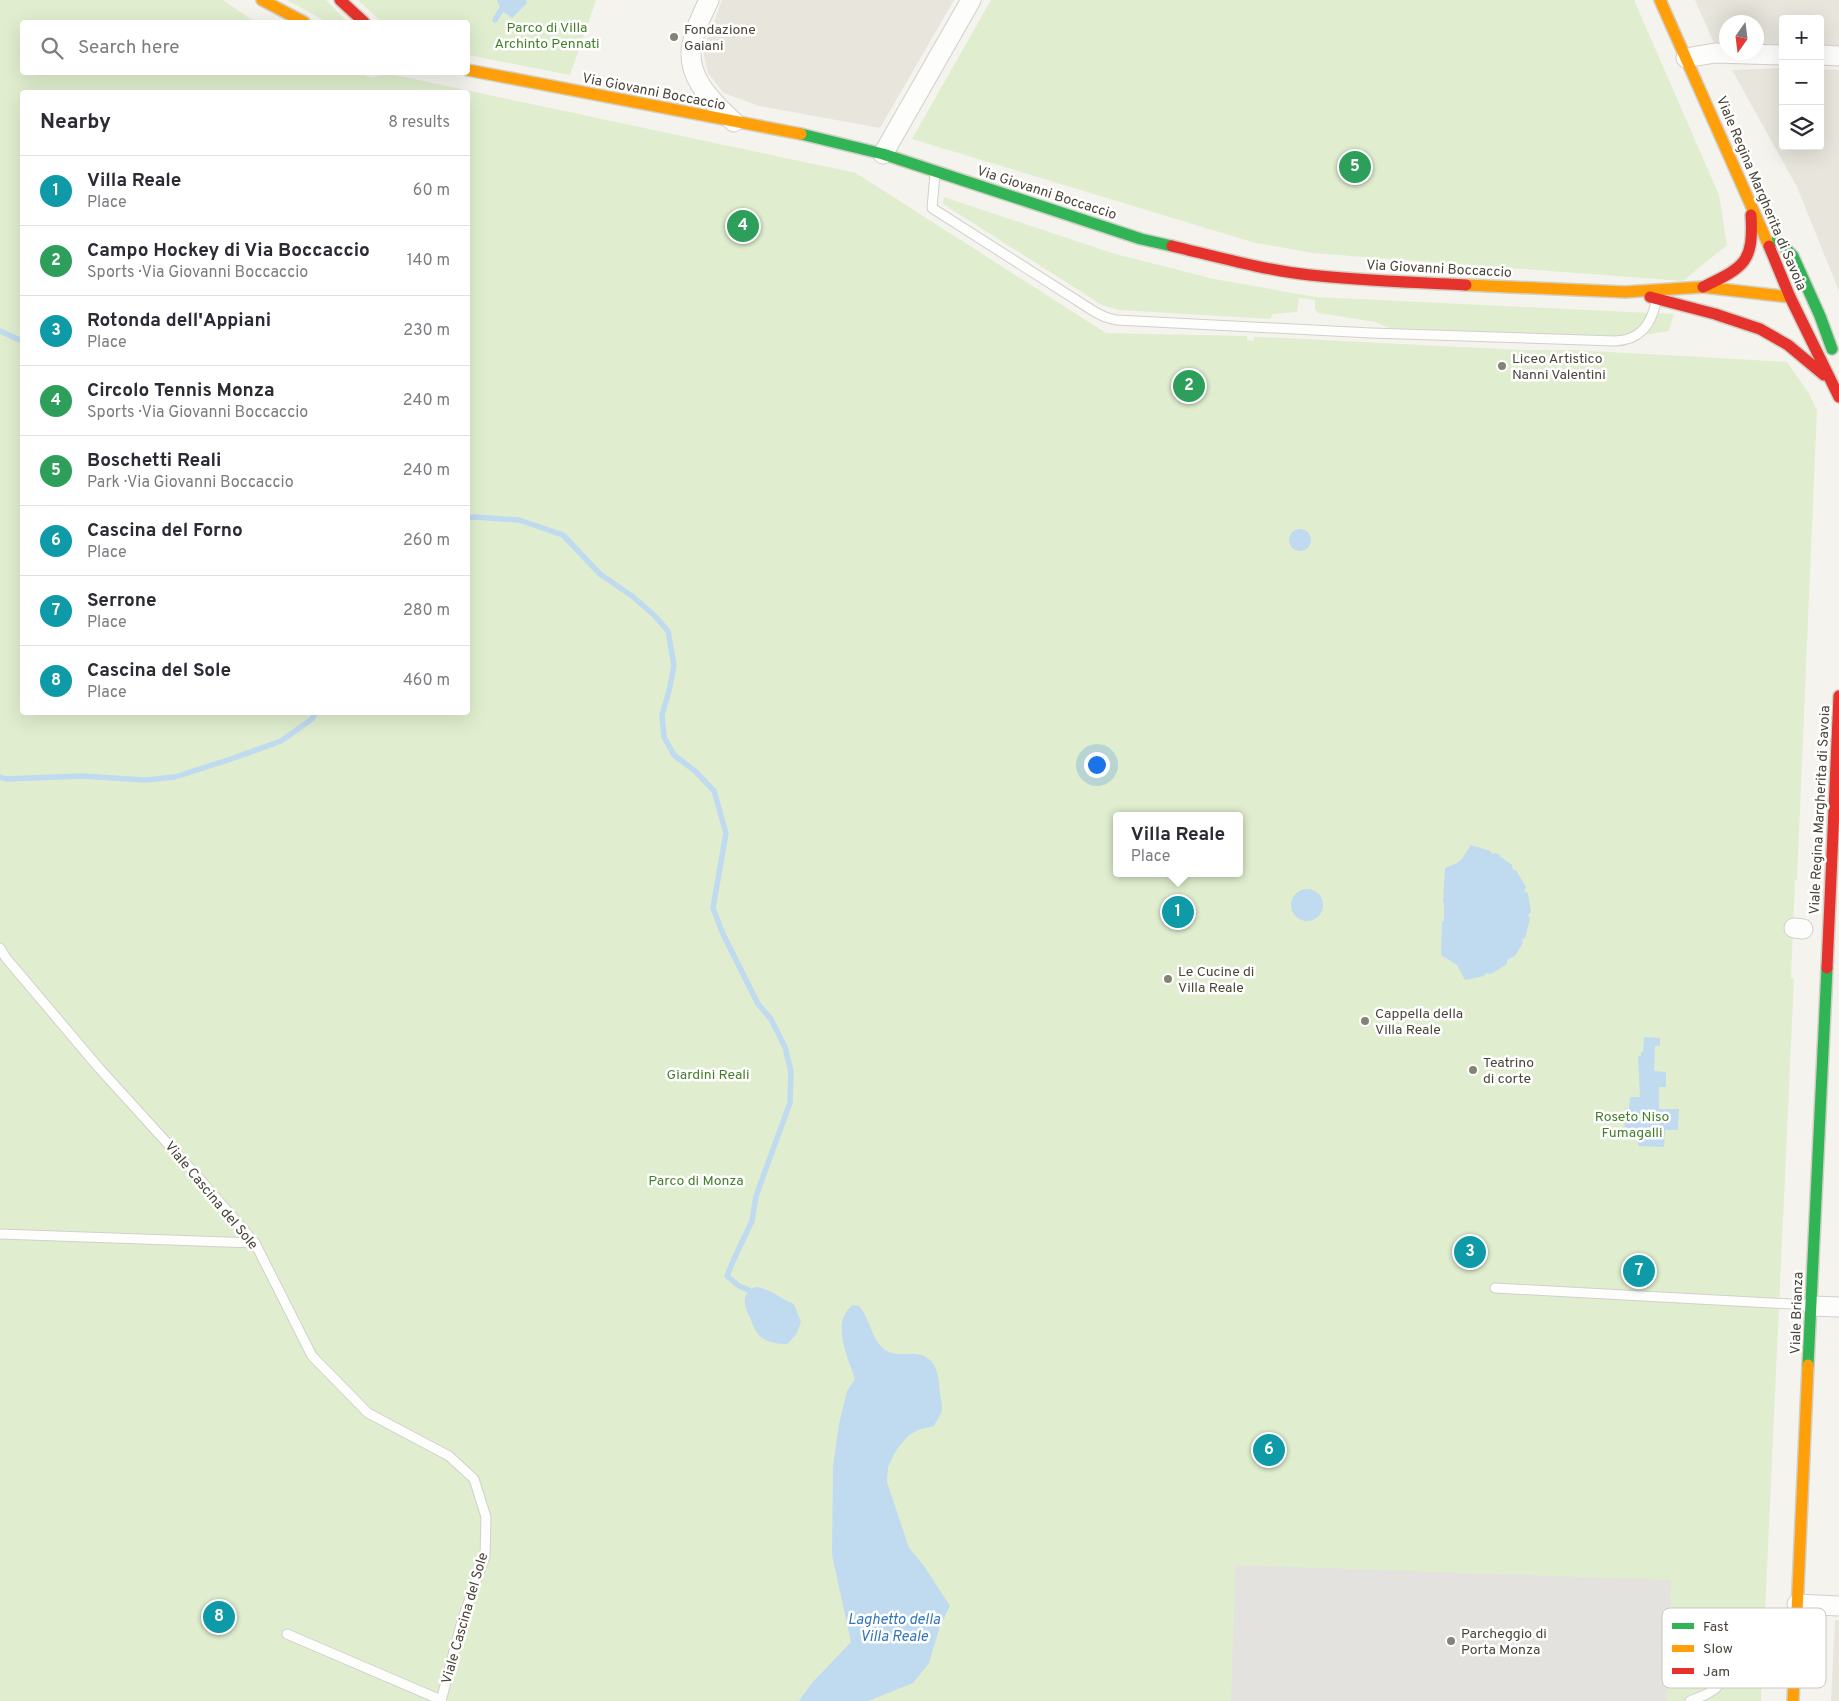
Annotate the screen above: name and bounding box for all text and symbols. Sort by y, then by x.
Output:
north arrow [1719,15,1764,60]
map controls [1779,15,1824,150]
button: + [1779,15,1824,60]
search box [20,20,470,75]
park label: Parco di Villa Archinto Pennati [494,20,600,53]
place label: Fondazione Gaiani [684,22,756,55]
marker: Fondazione Gaiani [668,31,680,43]
icon: search [38,34,66,62]
text: Search here [78,36,180,60]
button: − [1779,60,1824,105]
street label: Via Giovanni Boccaccio [580,70,727,115]
street label: Viale Regina Margherita di Savoia [1712,94,1809,293]
button: layers [1779,105,1824,150]
text: Nearby [40,109,111,136]
text: 8 results [388,113,450,133]
pin: 5 [1339,148,1371,186]
street label: Via Giovanni Boccaccio [975,163,1119,224]
text: Villa Reale [87,169,181,193]
text: 1 [53,181,59,201]
text: 60 m [413,181,450,201]
text: Place [87,193,127,213]
pin: 4 [727,207,759,245]
text: Campo Hockey di Via Boccaccio [87,239,370,263]
text: 2 [51,251,61,271]
text: 140 m [407,251,450,271]
street label: Via Giovanni Boccaccio [1366,257,1512,282]
text: Sports · Via Giovanni Boccaccio [87,263,308,283]
text: Rotonda dell'Appiani [87,309,271,333]
text: 3 [51,321,61,341]
text: 230 m [403,321,450,341]
text: Place [87,333,127,353]
place label: Liceo Artistico Nanni Valentini [1512,351,1606,384]
marker: Liceo Artistico Nanni Valentini [1496,360,1508,372]
pin: 2 [1173,367,1205,405]
text: Circolo Tennis Monza [87,379,275,403]
text: 4 [51,391,61,411]
text: 240 m [403,391,450,411]
text: Sports · Via Giovanni Boccaccio [87,403,308,423]
text: Boschetti Reali [87,449,221,473]
text: 5 [51,461,61,481]
text: 240 m [403,461,450,481]
text: Park · Via Giovanni Boccaccio [87,473,294,493]
text: Cascina del Forno [87,519,243,543]
text: 6 [51,531,61,551]
text: 260 m [403,531,450,551]
text: Place [87,543,127,563]
text: Serrone [87,589,157,613]
text: 7 [52,601,60,621]
text: 280 m [403,601,450,621]
text: Place [87,613,127,633]
text: Cascina del Sole [87,659,231,683]
text: 8 [51,671,61,691]
text: 460 m [403,671,450,691]
text: Place [87,683,127,703]
street label: Viale Regina Margherita di Savoia [1807,705,1834,915]
your location [1084,752,1110,778]
popup [1113,812,1243,877]
text: Villa Reale [1131,823,1225,847]
text: Place [1131,847,1170,867]
pin: 1 [1162,893,1194,931]
place label: Le Cucine di Villa Reale [1178,964,1254,997]
marker: Le Cucine di Villa Reale [1162,973,1174,985]
place label: Cappella della Villa Reale [1375,1006,1463,1039]
marker: Cappella della Villa Reale [1359,1015,1371,1027]
place label: Teatrino di corte [1483,1055,1534,1088]
marker: Teatrino di corte [1467,1064,1479,1076]
park label: Giardini Reali [667,1067,750,1084]
park label: Roseto Niso Fumagalli [1595,1109,1669,1142]
street label: Viale Cascina del Sole [161,1138,261,1254]
park label: Parco di Monza [648,1173,744,1190]
pin: 3 [1454,1233,1486,1271]
pin: 7 [1623,1252,1655,1290]
street label: Viale Brianza [1788,1272,1807,1355]
pin: 6 [1253,1431,1285,1469]
street label: Viale Cascina del Sole [439,1551,492,1686]
pin: 8 [203,1598,235,1636]
legend [1662,1608,1826,1688]
water label: Laghetto della Villa Reale [848,1611,940,1647]
text: Fast [1703,1619,1729,1636]
place label: Parcheggio di Porta Monza [1461,1626,1547,1659]
marker: Parcheggio di Porta Monza [1445,1635,1457,1647]
text: Slow [1703,1641,1733,1658]
text: Jam [1703,1664,1730,1681]

